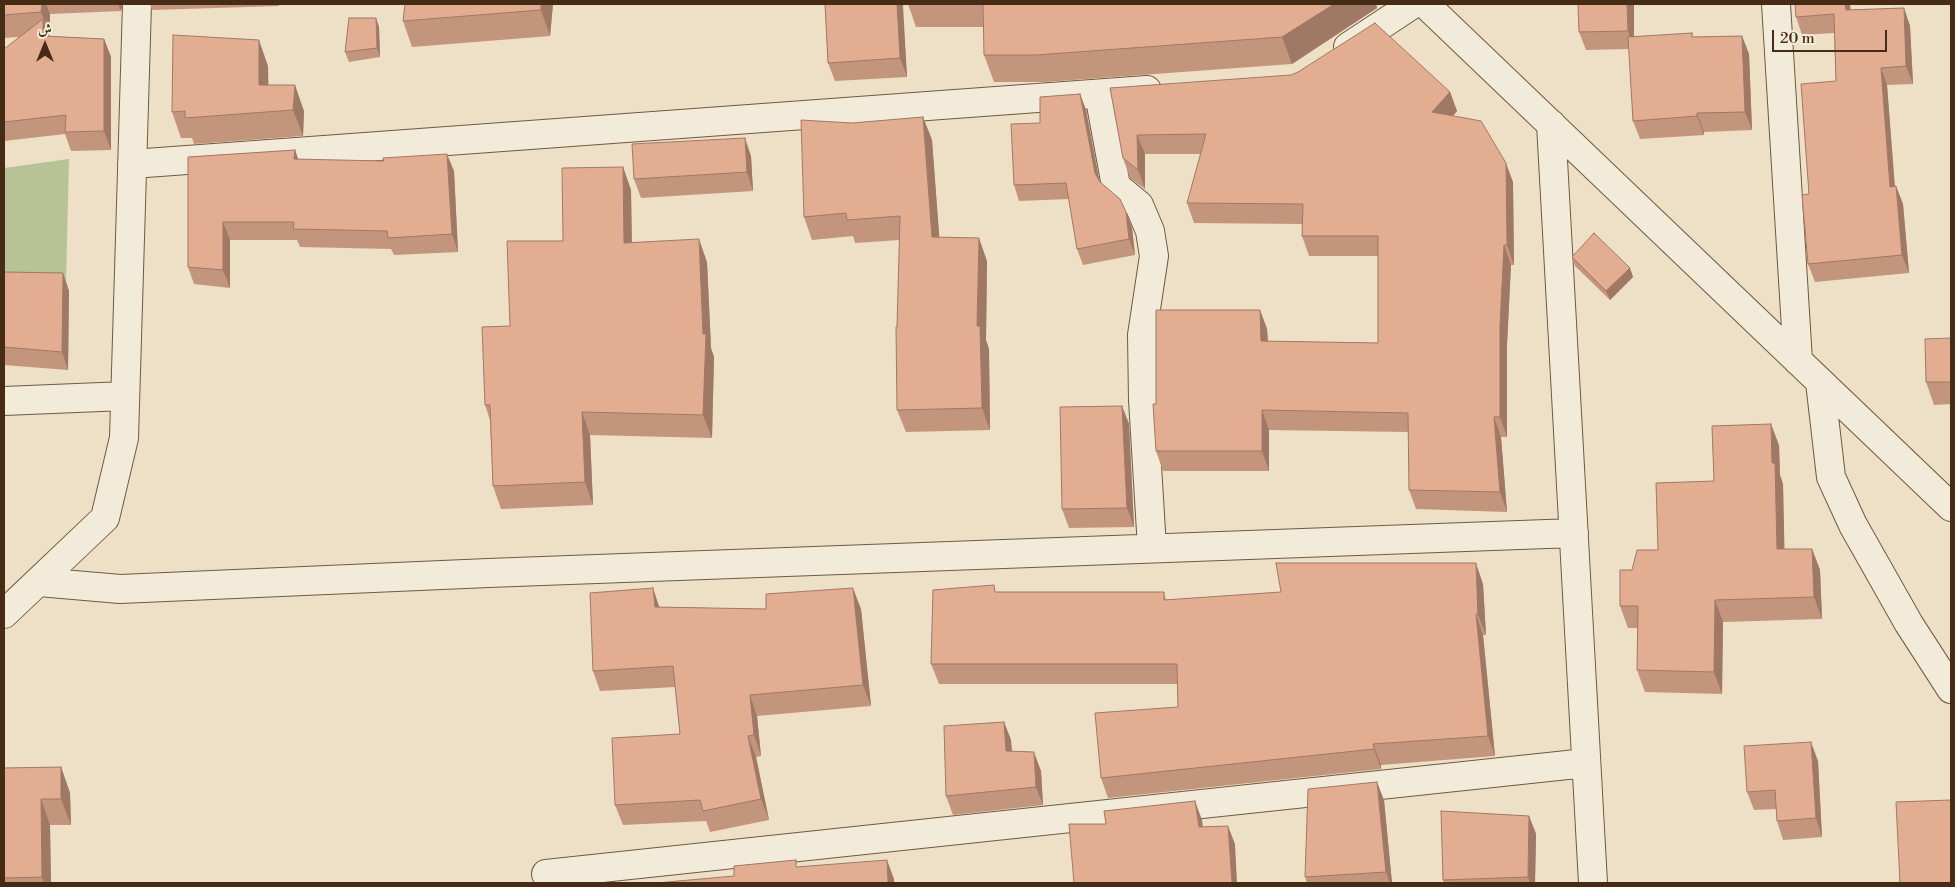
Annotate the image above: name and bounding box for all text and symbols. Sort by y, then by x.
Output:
north arrow [20,20,70,70]
scale bar [1775,20,1890,52]
text: ش [38,21,52,39]
text: 20 m [1780,29,1815,48]

